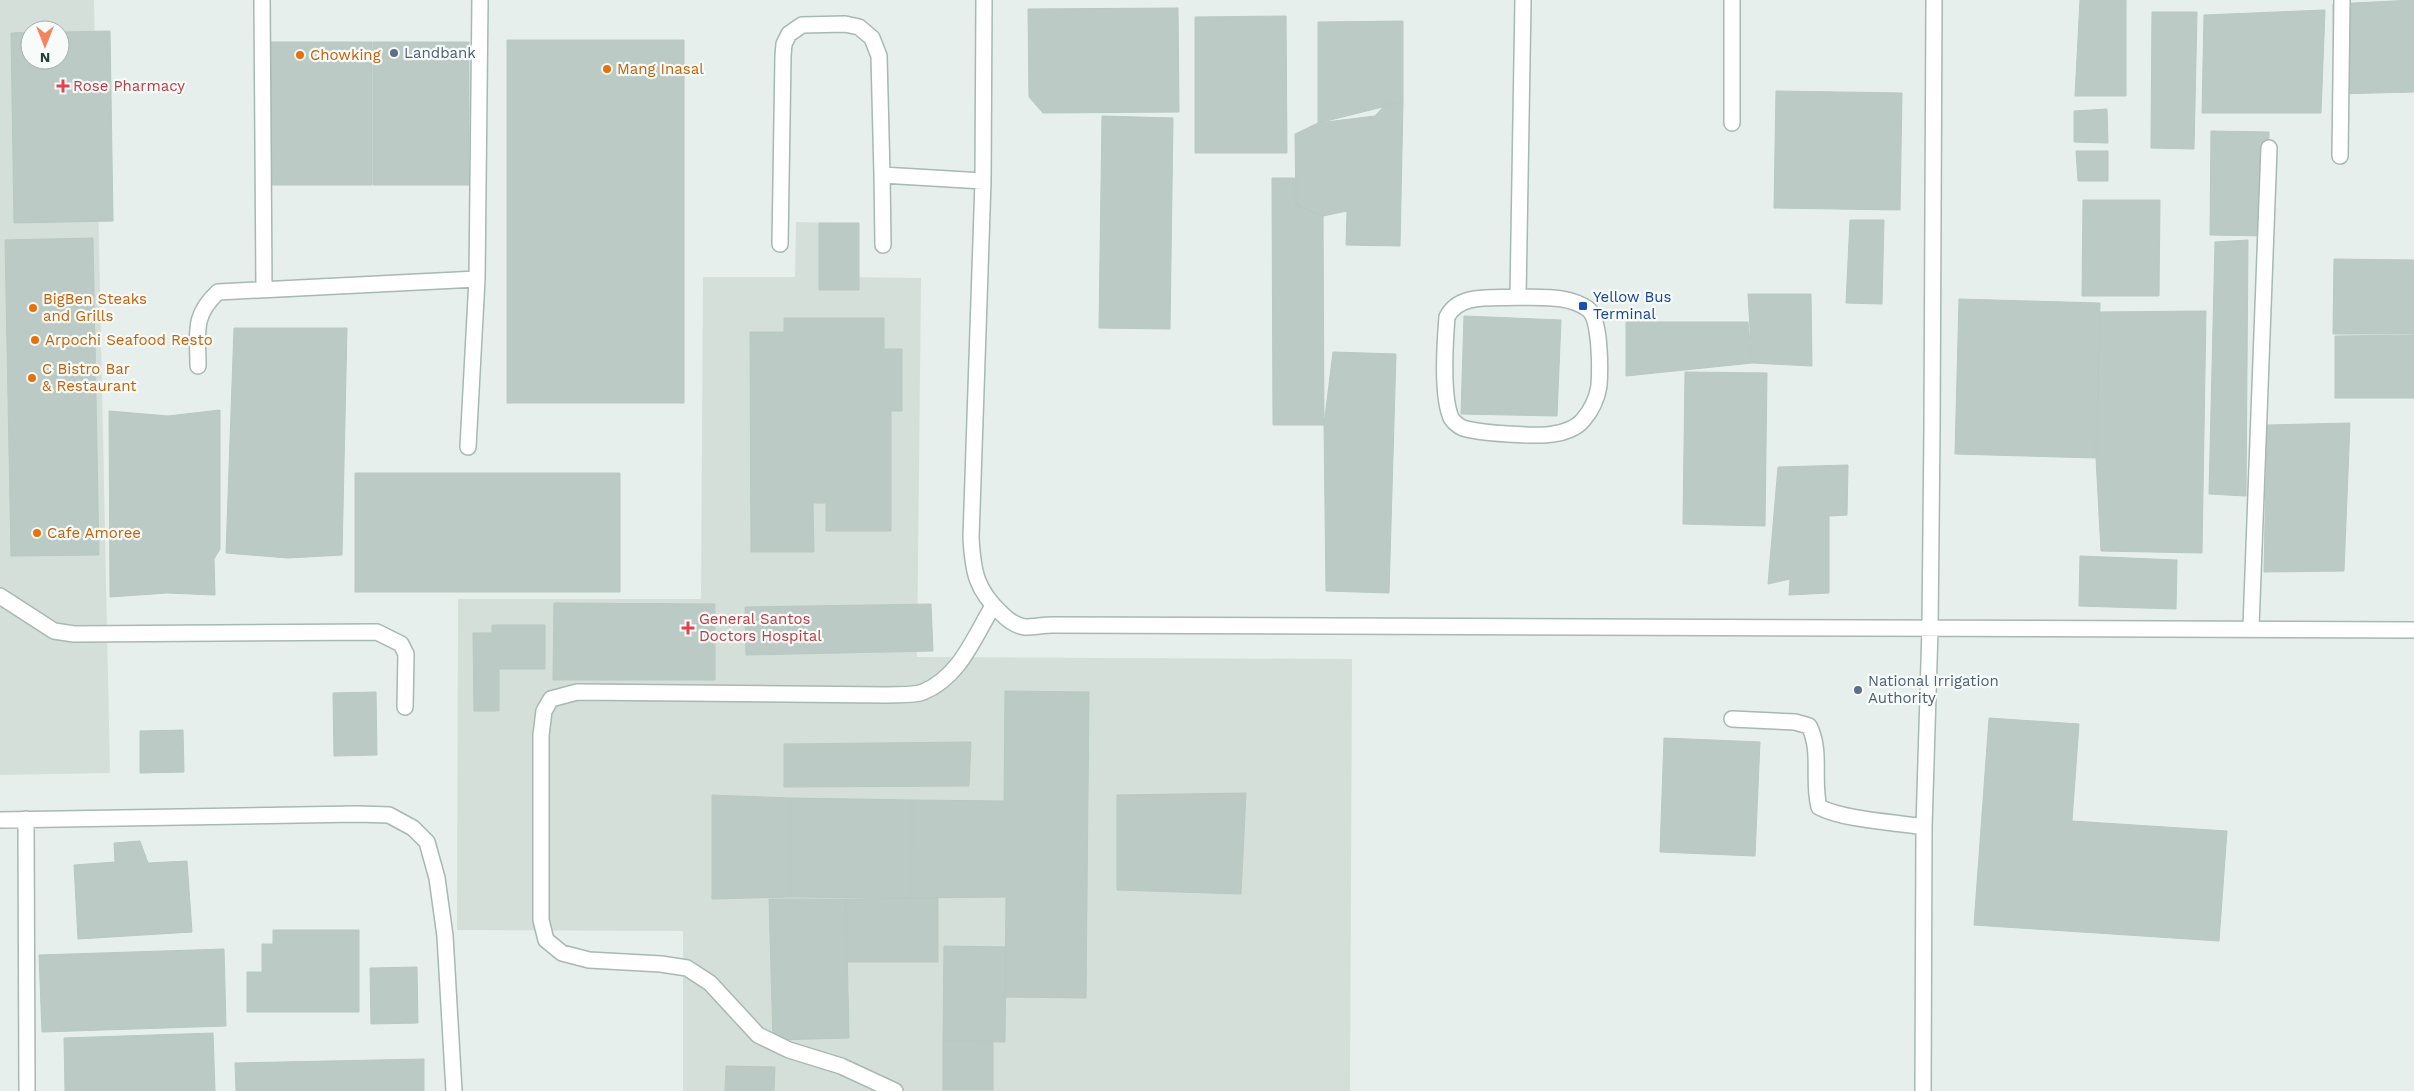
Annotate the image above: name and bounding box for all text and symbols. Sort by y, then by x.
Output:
north arrow [20,20,70,70]
place label: Landbank [404,44,476,62]
place label: Chowking [310,46,381,64]
marker: Landbank [388,47,400,59]
marker: Chowking [294,49,306,61]
text: N [40,50,50,66]
place label: Mang Inasal [617,60,704,78]
marker: Mang Inasal [601,63,613,75]
place label: Rose Pharmacy [73,77,185,95]
marker: Rose Pharmacy [57,80,69,92]
place label: Yellow Bus Terminal [1593,288,1671,323]
place label: BigBen Steaks and Grills [43,290,147,325]
marker: Yellow Bus Terminal [1577,300,1589,312]
marker: BigBen Steaks and Grills [27,302,39,314]
place label: Arpochi Seafood Resto [45,331,213,349]
marker: Arpochi Seafood Resto [29,334,41,346]
place label: C Bistro Bar & Restaurant [42,360,137,395]
marker: C Bistro Bar & Restaurant [26,372,38,384]
place label: Cafe Amoree [47,524,141,542]
marker: Cafe Amoree [31,527,43,539]
place label: General Santos Doctors Hospital [699,610,822,645]
marker: General Santos Doctors Hospital [681,621,695,635]
place label: National Irrigation Authority [1868,672,1999,707]
marker: National Irrigation Authority [1852,684,1864,696]

